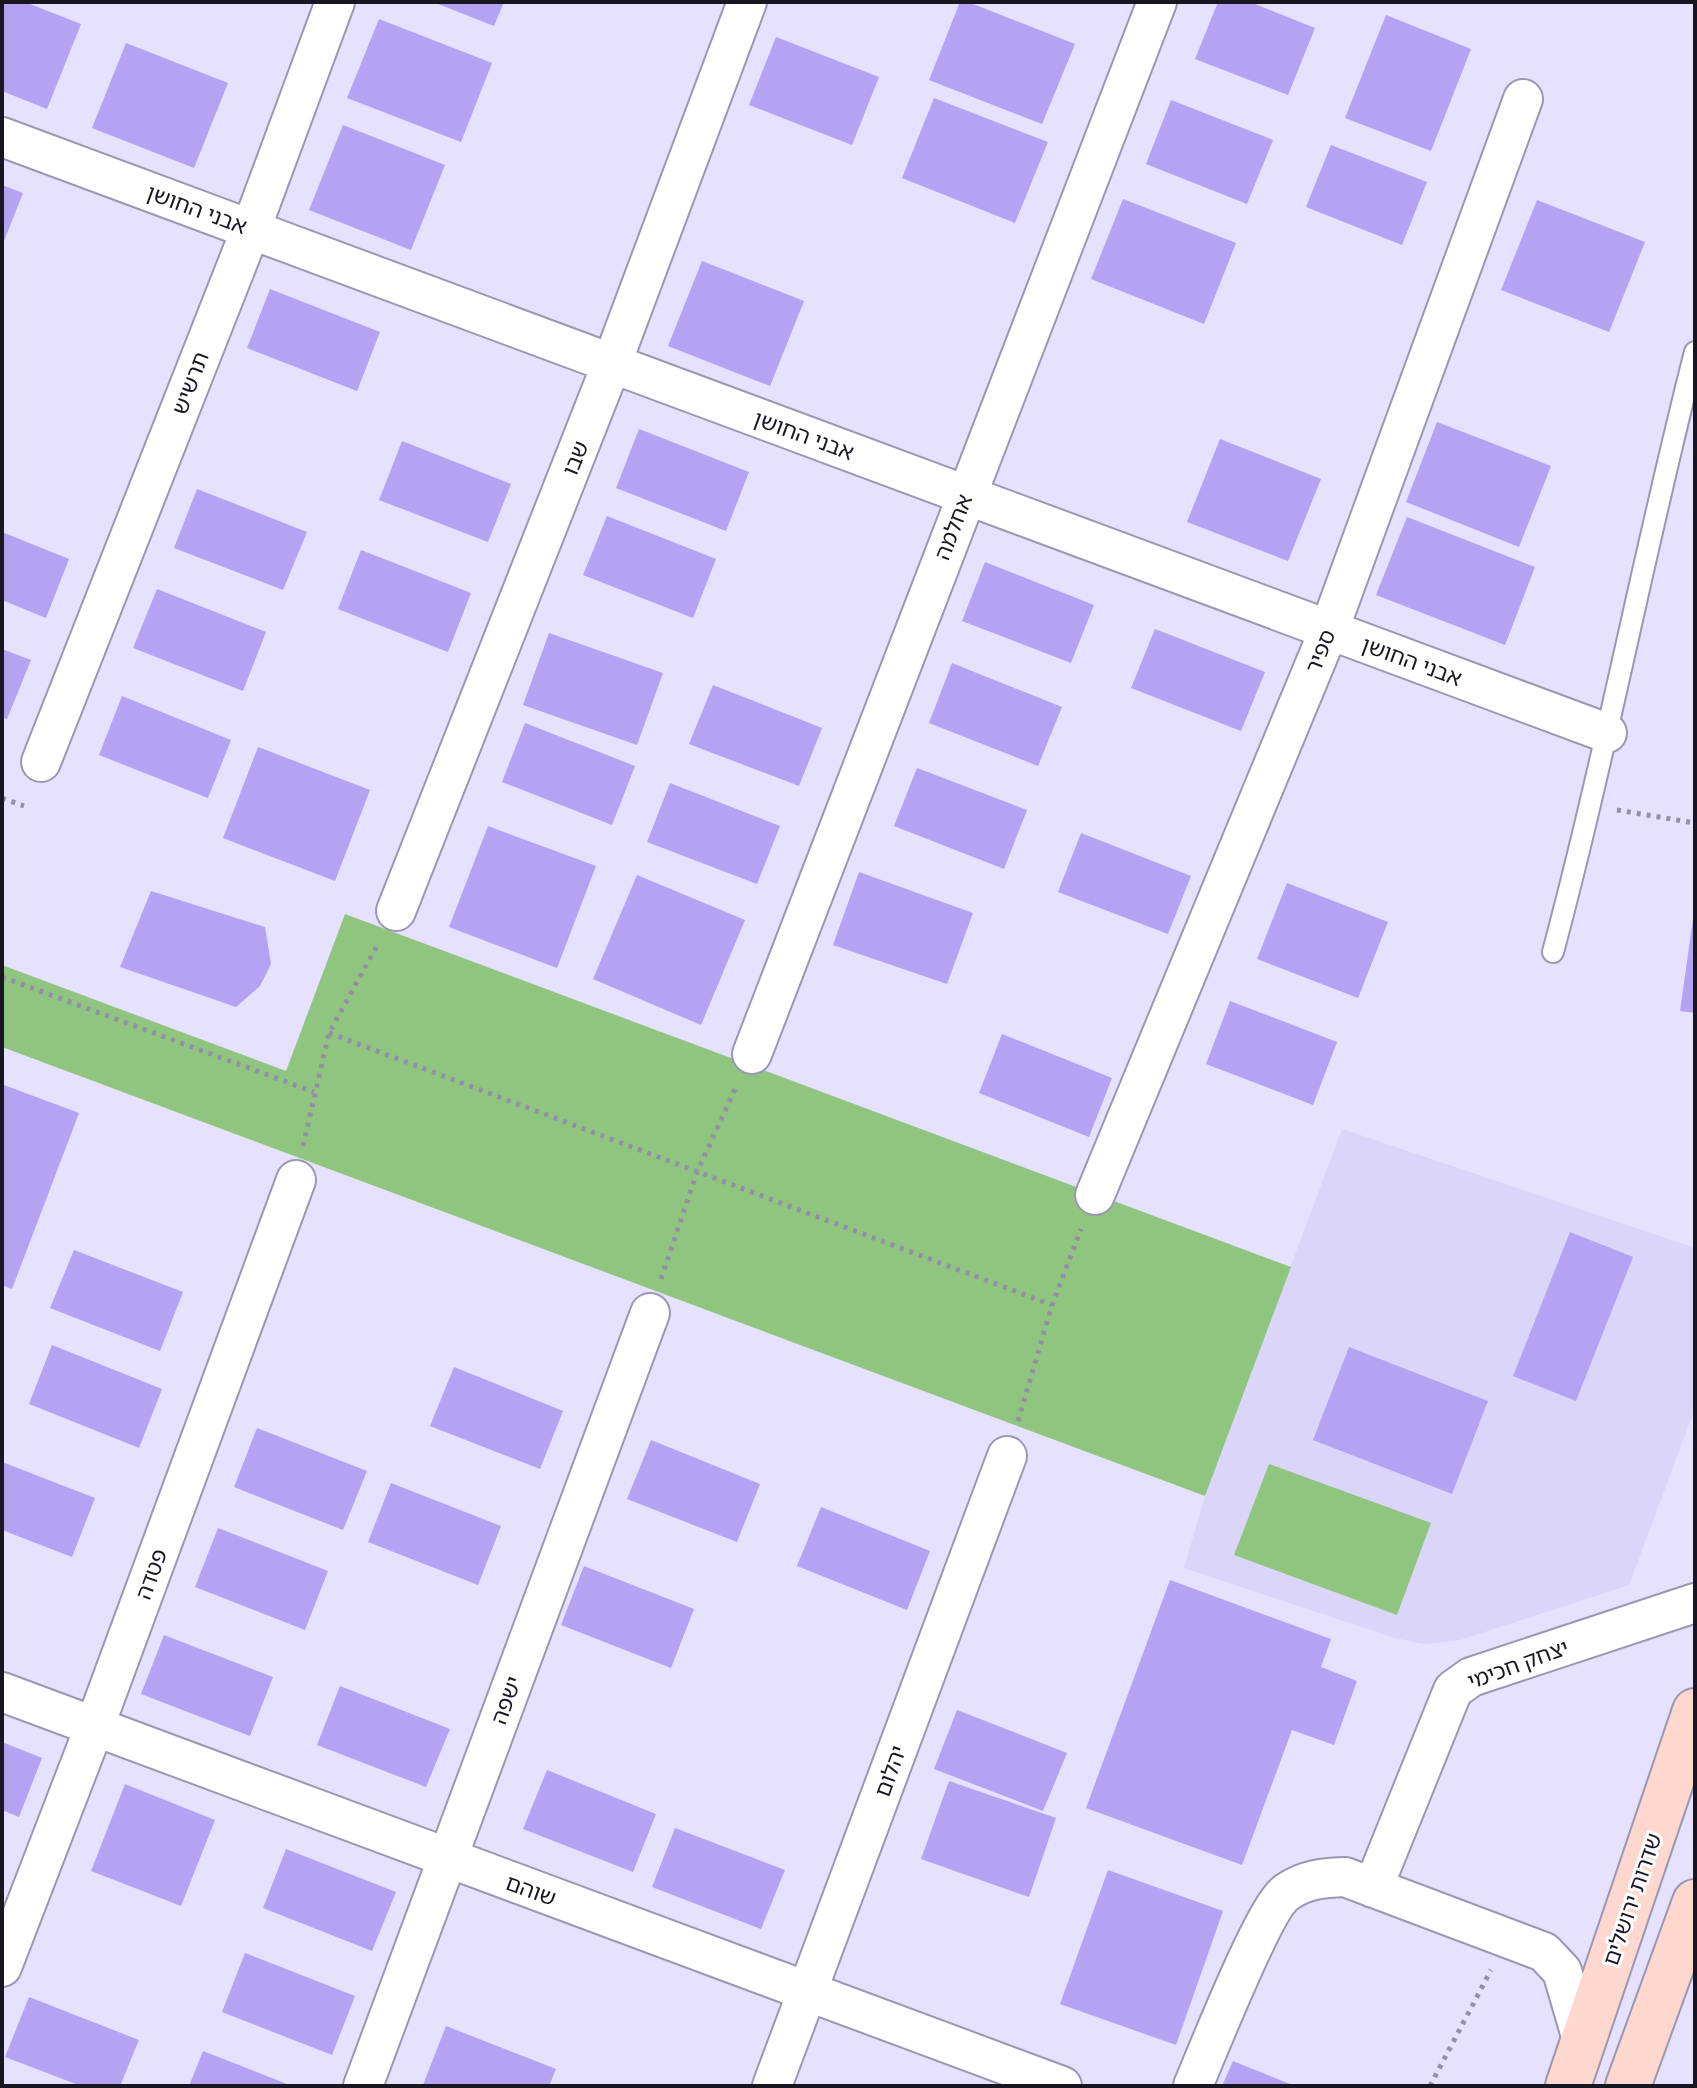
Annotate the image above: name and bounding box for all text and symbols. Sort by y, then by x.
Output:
street label: אבני החושן [143,179,251,239]
street label: תרשיש [166,348,214,418]
street label: אבני החושן [750,405,858,465]
street label: שבו [556,437,594,479]
street label: אחלמה [929,490,977,564]
street label: ספיר [1300,625,1340,677]
street label: אבני החושן [1358,631,1466,691]
street label: פטדה [130,1545,172,1603]
street label: יצחק חכימי [1464,1634,1572,1694]
street label: ישפה [485,1672,527,1728]
street label: יהלום [869,1742,911,1800]
street label: שדרות ירושלים [1597,1829,1667,1969]
street label: שוהם [502,1869,560,1911]

